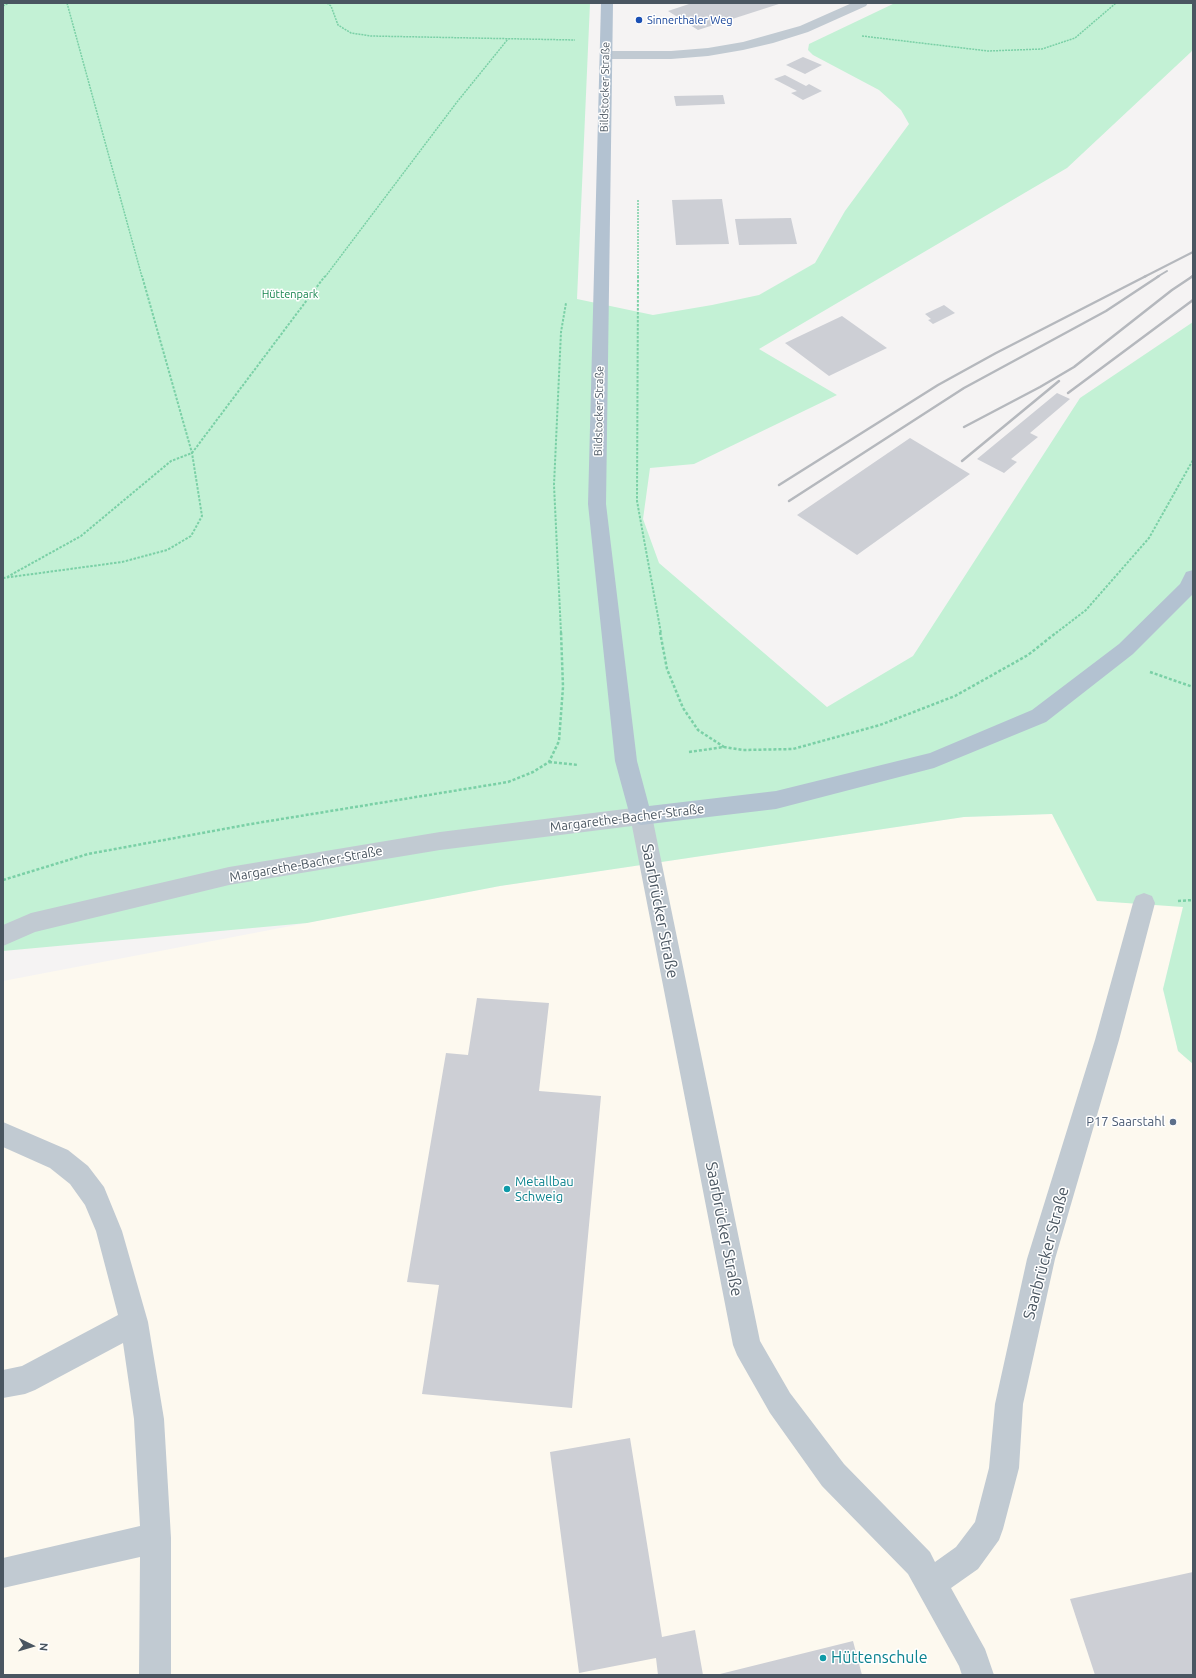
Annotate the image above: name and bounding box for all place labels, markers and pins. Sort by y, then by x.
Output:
place label: Sinnerthaler Weg [647,13,733,27]
marker: Sinnerthaler Weg [634,15,644,25]
place label: P17 Saarstahl [1086,1114,1165,1130]
marker: P17 Saarstahl [1168,1117,1178,1127]
place label: Metallbau Schweig [515,1174,574,1205]
marker: Metallbau Schweig [502,1184,512,1194]
place label: Hüttenschule [831,1648,927,1668]
marker: Hüttenschule [818,1653,828,1663]

